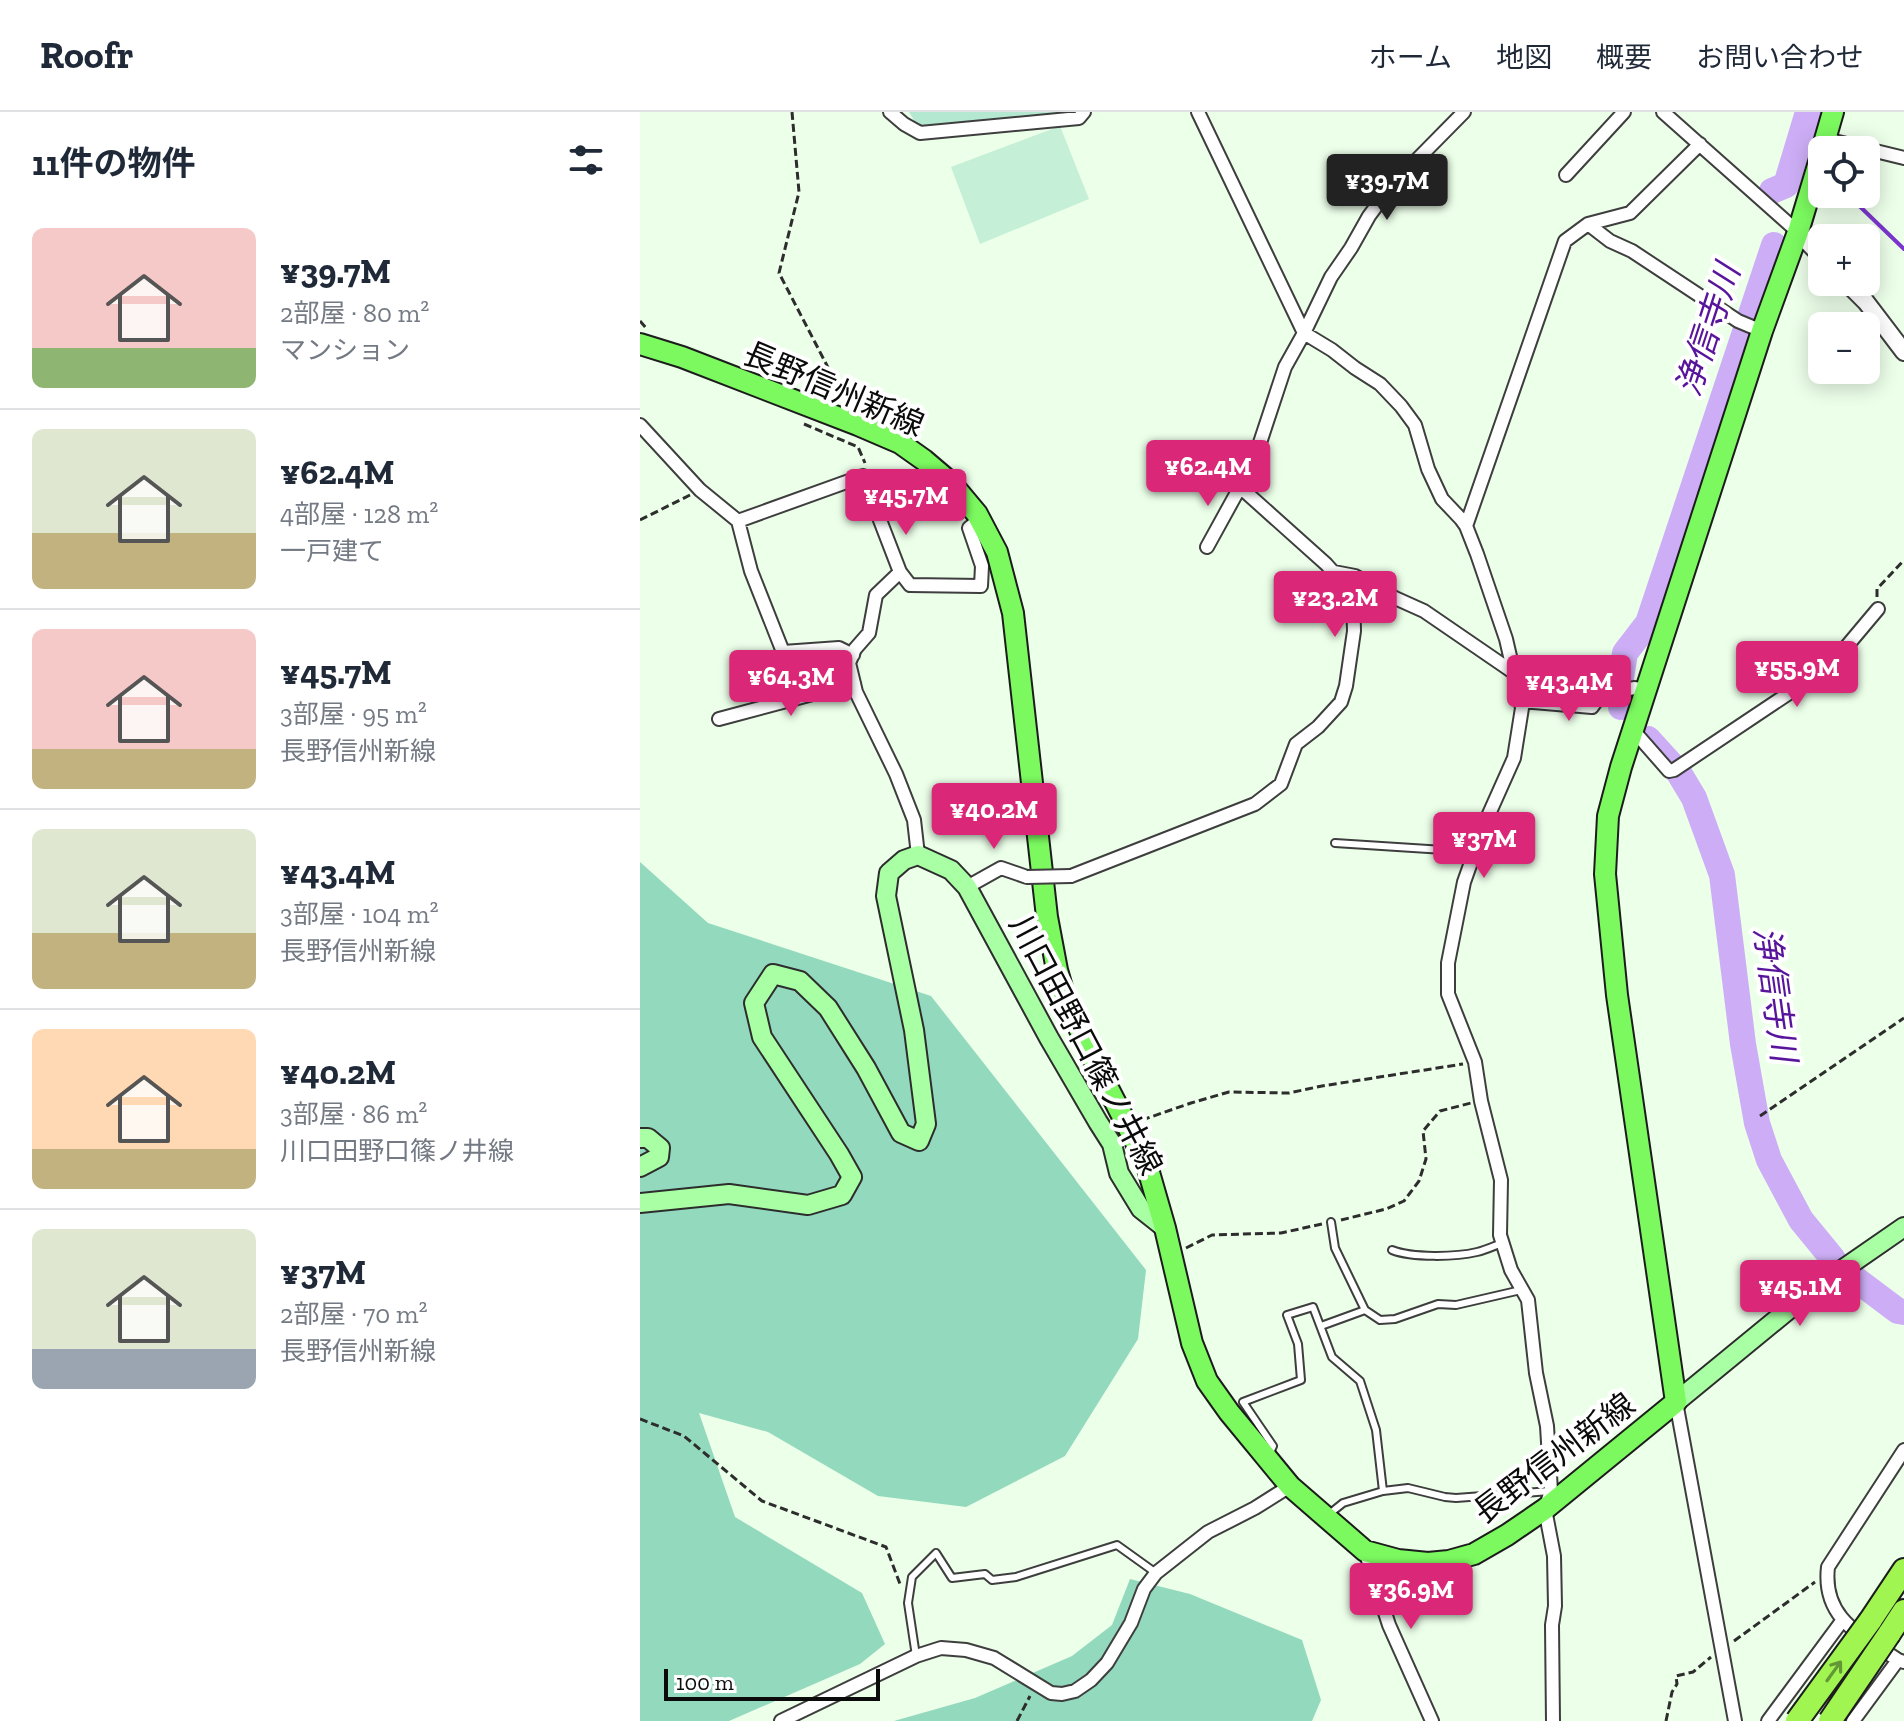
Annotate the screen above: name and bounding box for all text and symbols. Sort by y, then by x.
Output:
text: Roofr [40,32,134,78]
text: ホーム [1369,41,1452,74]
text: 地図 [1496,41,1552,74]
text: 概要 [1596,41,1652,74]
text: お問い合わせ [1696,41,1864,74]
map controls [1808,136,1880,384]
button: locate [1808,136,1880,208]
icon: filters [564,138,608,182]
text: 11件の物件 [32,143,195,184]
pin: ¥39.7M [1322,154,1452,222]
text: ¥39.7M [1345,164,1429,196]
button: + [1808,224,1880,296]
text: ¥39.7M [280,251,391,292]
water label: 浄信寺川 [1667,256,1749,401]
icon: home [96,260,192,356]
text: 2部屋 · 80 m² [280,297,429,329]
button: − [1808,312,1880,384]
text: マンション [280,334,410,366]
street label: 長野信州新線 [738,334,930,444]
pin: ¥62.4M [1143,440,1273,508]
text: ¥62.4M [1164,450,1252,482]
text: ¥62.4M [280,452,394,493]
icon: home [96,461,192,557]
pin: ¥45.7M [841,469,971,537]
text: ¥45.7M [863,479,949,511]
text: 4部屋 · 128 m² [280,498,438,530]
text: 一戸建て [280,535,384,567]
pin: ¥23.2M [1270,571,1400,639]
text: ¥23.2M [1292,581,1378,613]
pin: ¥55.9M [1732,641,1862,709]
pin: ¥64.3M [726,650,856,718]
text: ¥55.9M [1754,651,1840,683]
text: ¥45.7M [280,652,392,693]
pin: ¥43.4M [1504,655,1634,723]
text: ¥64.3M [747,660,835,692]
icon: home [96,661,192,757]
text: ¥43.4M [1525,665,1613,697]
text: 3部屋 · 95 m² [280,698,427,730]
text: 長野信州新線 [280,735,436,767]
pin: ¥40.2M [929,783,1059,851]
text: ¥40.2M [950,793,1038,825]
pin: ¥37M [1437,812,1531,880]
text: ¥37M [1451,822,1517,854]
text: ¥43.4M [280,852,395,893]
icon: home [96,861,192,957]
text: 3部屋 · 104 m² [280,898,439,930]
street label: 川口田野口篠ノ井線 [1002,909,1170,1181]
water label: 浄信寺川 [1745,924,1805,1067]
text: 長野信州新線 [280,935,436,967]
text: ¥40.2M [280,1052,396,1093]
icon: home [96,1061,192,1157]
text: 3部屋 · 86 m² [280,1098,427,1130]
text: 川口田野口篠ノ井線 [280,1135,514,1167]
text: ¥37M [280,1252,366,1293]
pin: ¥45.1M [1735,1260,1865,1328]
icon: home [96,1261,192,1357]
text: ¥45.1M [1758,1270,1842,1302]
text: 2部屋 · 70 m² [280,1298,427,1330]
text: 長野信州新線 [280,1335,436,1367]
street label: 長野信州新線 [1466,1385,1642,1531]
pin: ¥36.9M [1346,1563,1476,1631]
text: ¥36.9M [1368,1573,1454,1605]
one-way arrow [1825,1661,1842,1683]
scale bar [664,1665,880,1701]
text: 100 m [676,1669,734,1696]

